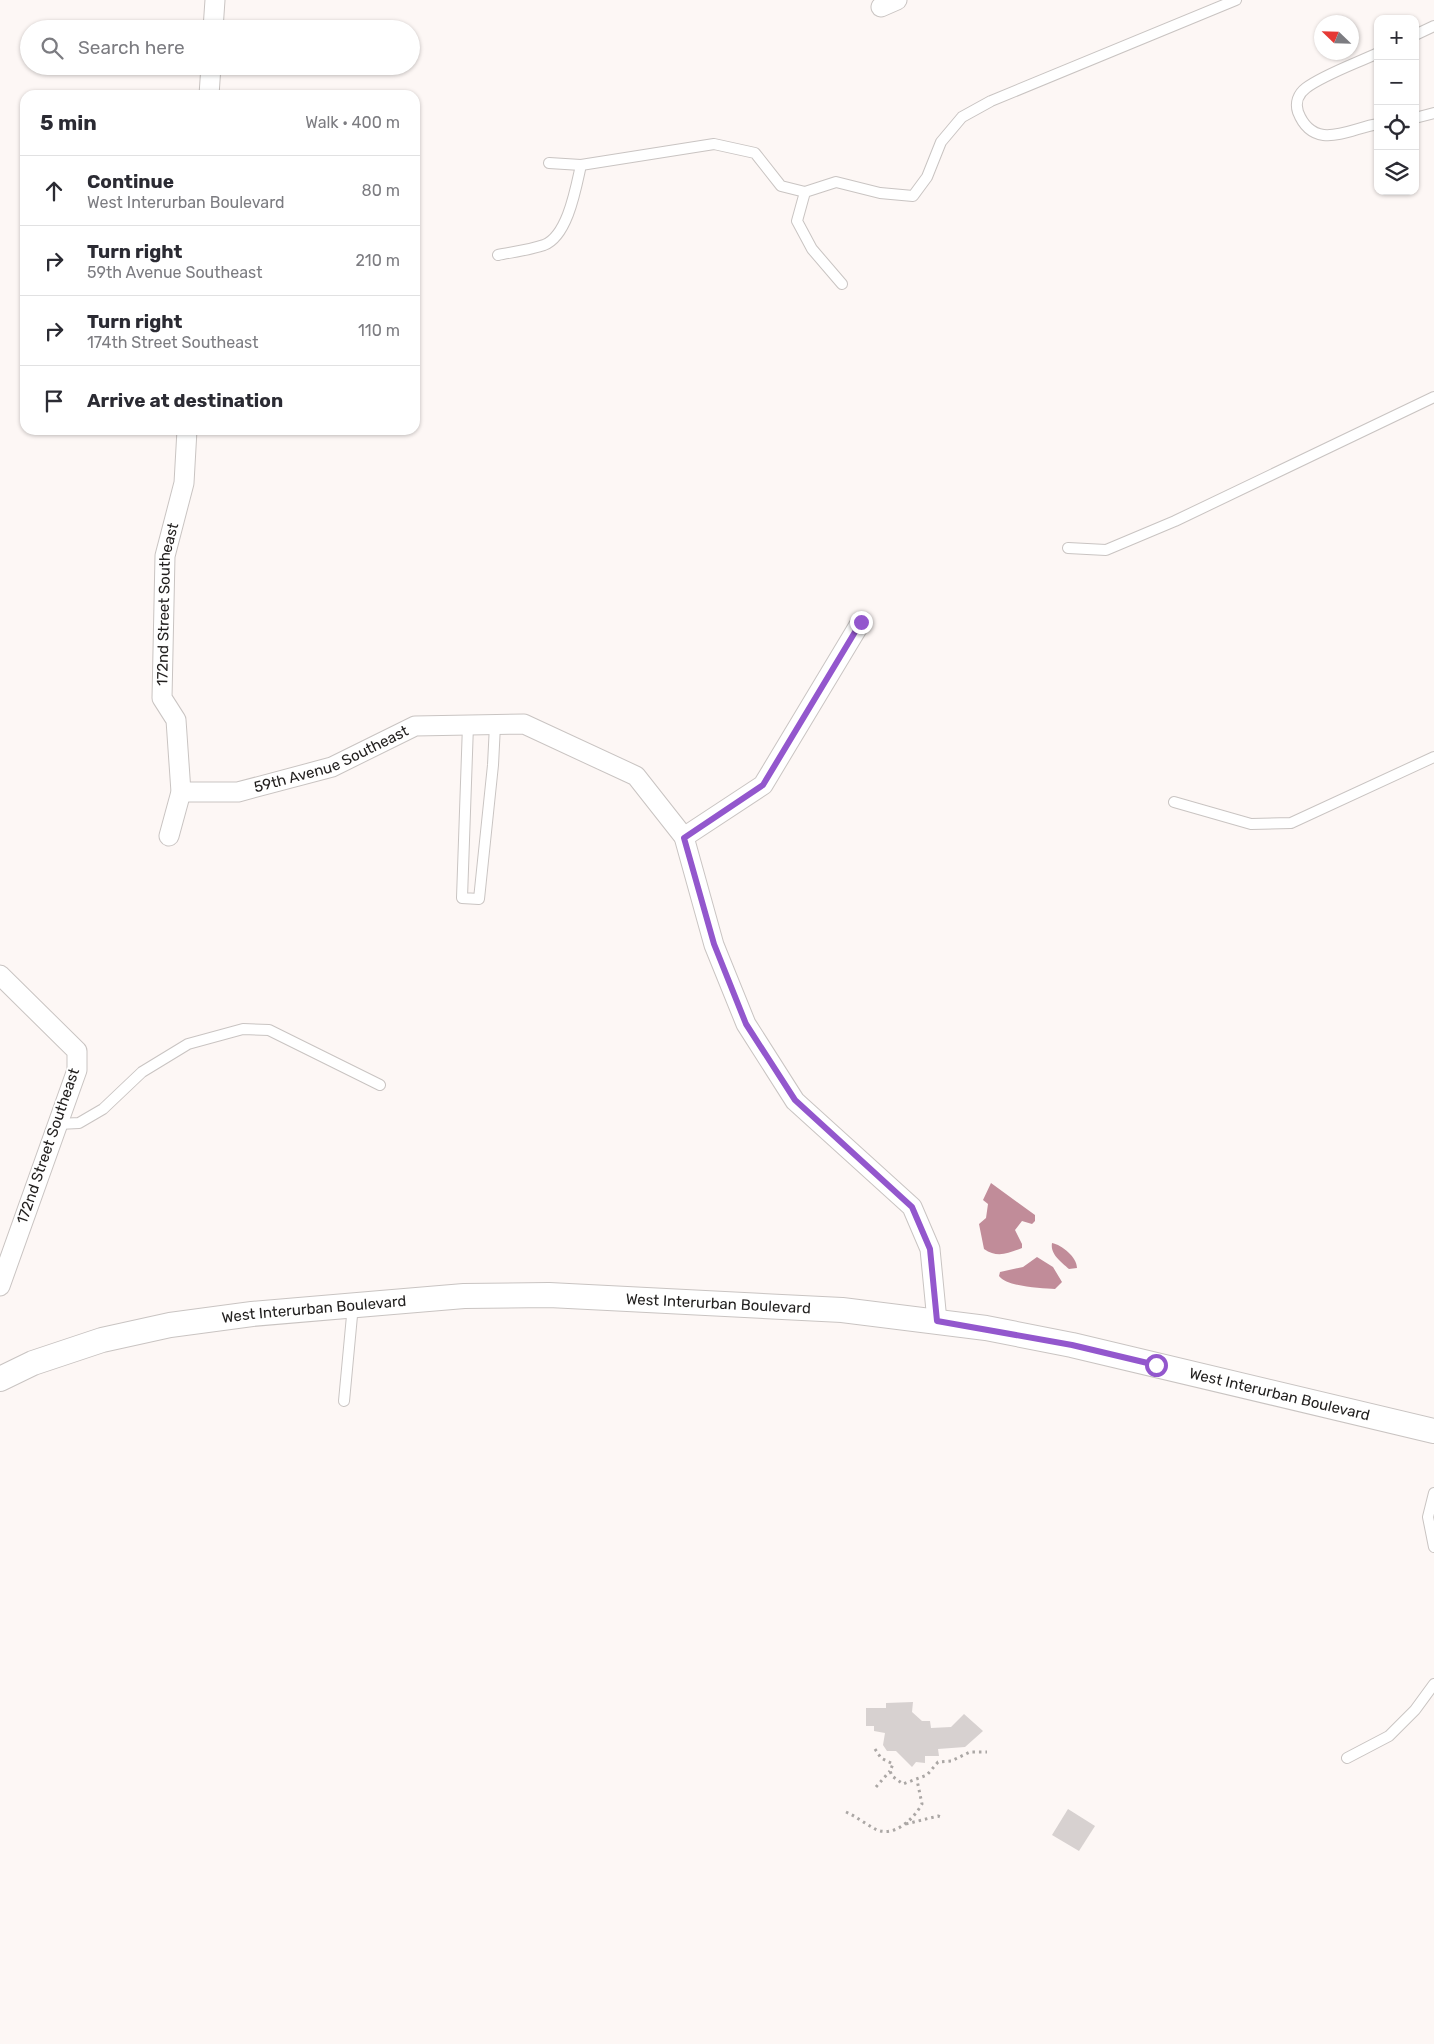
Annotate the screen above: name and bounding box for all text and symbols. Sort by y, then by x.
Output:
north arrow [1314,15,1359,60]
map controls [1374,15,1419,195]
button: + [1374,15,1419,60]
search box [20,20,420,75]
icon: search [38,34,66,62]
text: Search here [78,36,185,59]
button: − [1374,60,1419,105]
button: locate [1374,105,1419,150]
text: 5 min [40,110,97,135]
text: Walk · 400 m [305,113,400,132]
button: layers [1374,150,1419,195]
text: Continue [87,170,174,193]
icon: ahead [40,177,68,205]
text: 80 m [362,181,400,200]
text: West Interurban Boulevard [87,193,285,212]
text: Turn right [87,240,182,263]
icon: right [40,247,68,275]
text: 210 m [355,251,400,270]
text: 59th Avenue Southeast [87,263,262,282]
text: Turn right [87,310,182,333]
icon: right [40,317,68,345]
text: 110 m [358,321,400,340]
text: 174th Street Southeast [87,333,259,352]
icon: arrive [40,387,68,415]
text: Arrive at destination [87,389,283,412]
street label: 172nd Street Southeast [153,521,182,686]
route end [850,611,873,634]
street label: 59th Avenue Southeast [252,722,411,796]
street label: 172nd Street Southeast [13,1066,83,1226]
street label: West Interurban Boulevard [625,1290,811,1317]
street label: West Interurban Boulevard [221,1292,407,1327]
route start [1145,1354,1168,1377]
street label: West Interurban Boulevard [1187,1364,1372,1424]

